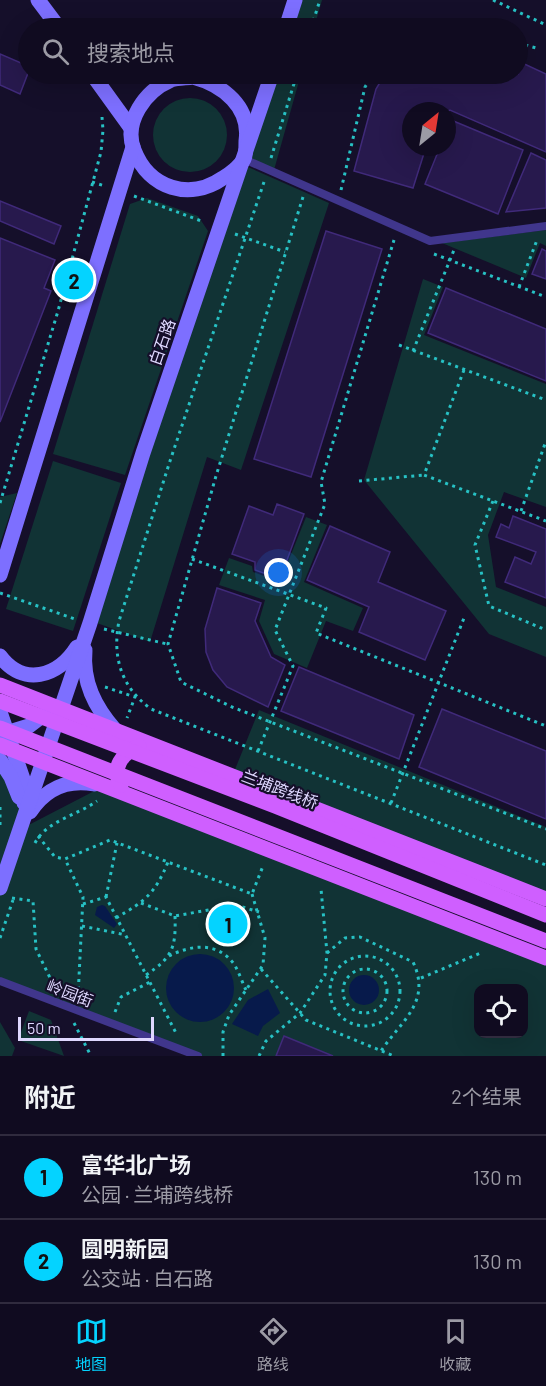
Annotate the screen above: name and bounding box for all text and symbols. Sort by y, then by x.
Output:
search box [18,18,528,84]
icon: search [39,35,72,68]
text: 搜索地点 [87,39,175,65]
north arrow [402,102,456,156]
pin: 2 [54,258,94,302]
street label: 白石路 [145,316,178,368]
your location [264,558,293,587]
street label: 兰埔跨线桥 [239,765,321,812]
pin: 1 [208,902,248,946]
street label: 岭园街 [44,975,96,1010]
map controls [474,984,528,1038]
button: locate [474,984,528,1038]
scale bar [18,1014,154,1042]
text: 50 m [27,1018,61,1037]
text: 附近 [24,1081,76,1112]
text: 2个结果 [451,1084,522,1108]
text: 富华北广场 [81,1151,191,1177]
text: 1 [40,1165,47,1189]
text: 130 m [473,1165,522,1189]
text: 公园 · 兰埔跨线桥 [81,1182,233,1206]
text: 圆明新园 [81,1235,169,1261]
text: 2 [38,1249,49,1273]
text: 130 m [473,1249,522,1273]
text: 公交站 · 白石路 [81,1266,213,1290]
tab: 地图 [75,1315,108,1375]
tab: 路线 [257,1315,290,1375]
tab: 收藏 [439,1315,472,1375]

